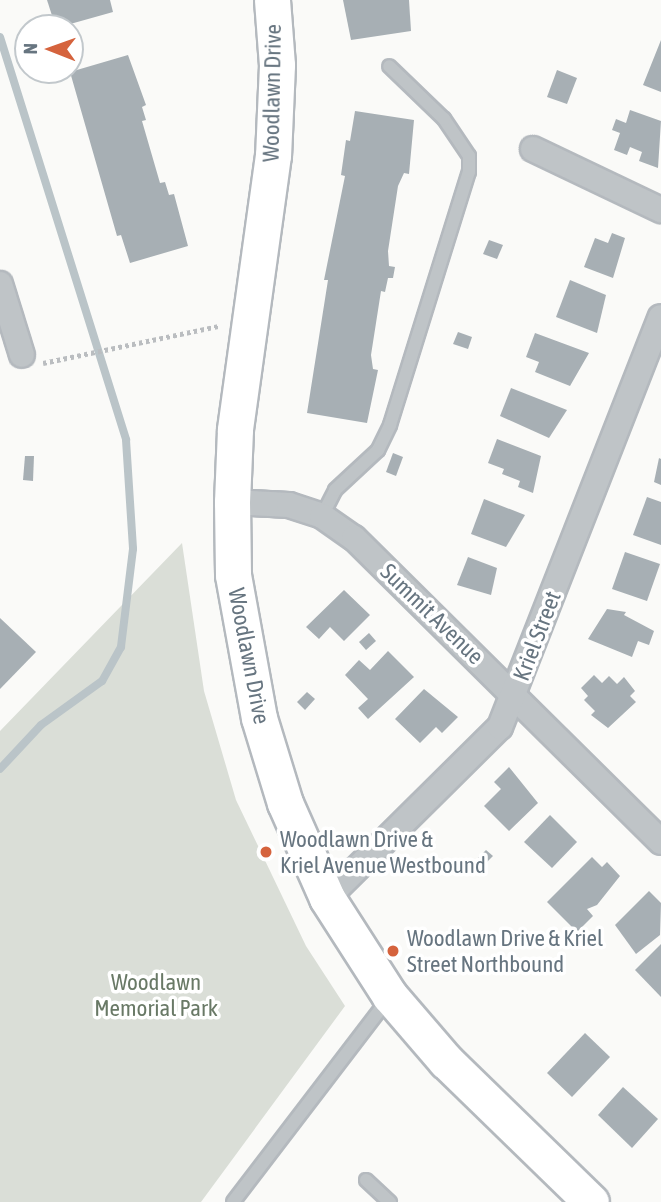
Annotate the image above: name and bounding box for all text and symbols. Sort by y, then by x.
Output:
north arrow [14,14,84,84]
street label: Woodlawn Drive [257,24,287,162]
text: N [19,43,41,54]
street label: Summit Avenue [375,558,489,670]
street label: Woodlawn Drive [222,586,276,726]
street label: Kriel Street [507,587,567,685]
place label: Woodlawn Drive & Kriel Avenue Westbound [280,825,486,879]
marker: Woodlawn Drive & Kriel Avenue Westbound [258,844,274,860]
place label: Woodlawn Drive & Kriel Street Northbound [407,924,603,978]
marker: Woodlawn Drive & Kriel Street Northbound [385,943,401,959]
park label: Woodlawn Memorial Park [94,968,218,1022]

